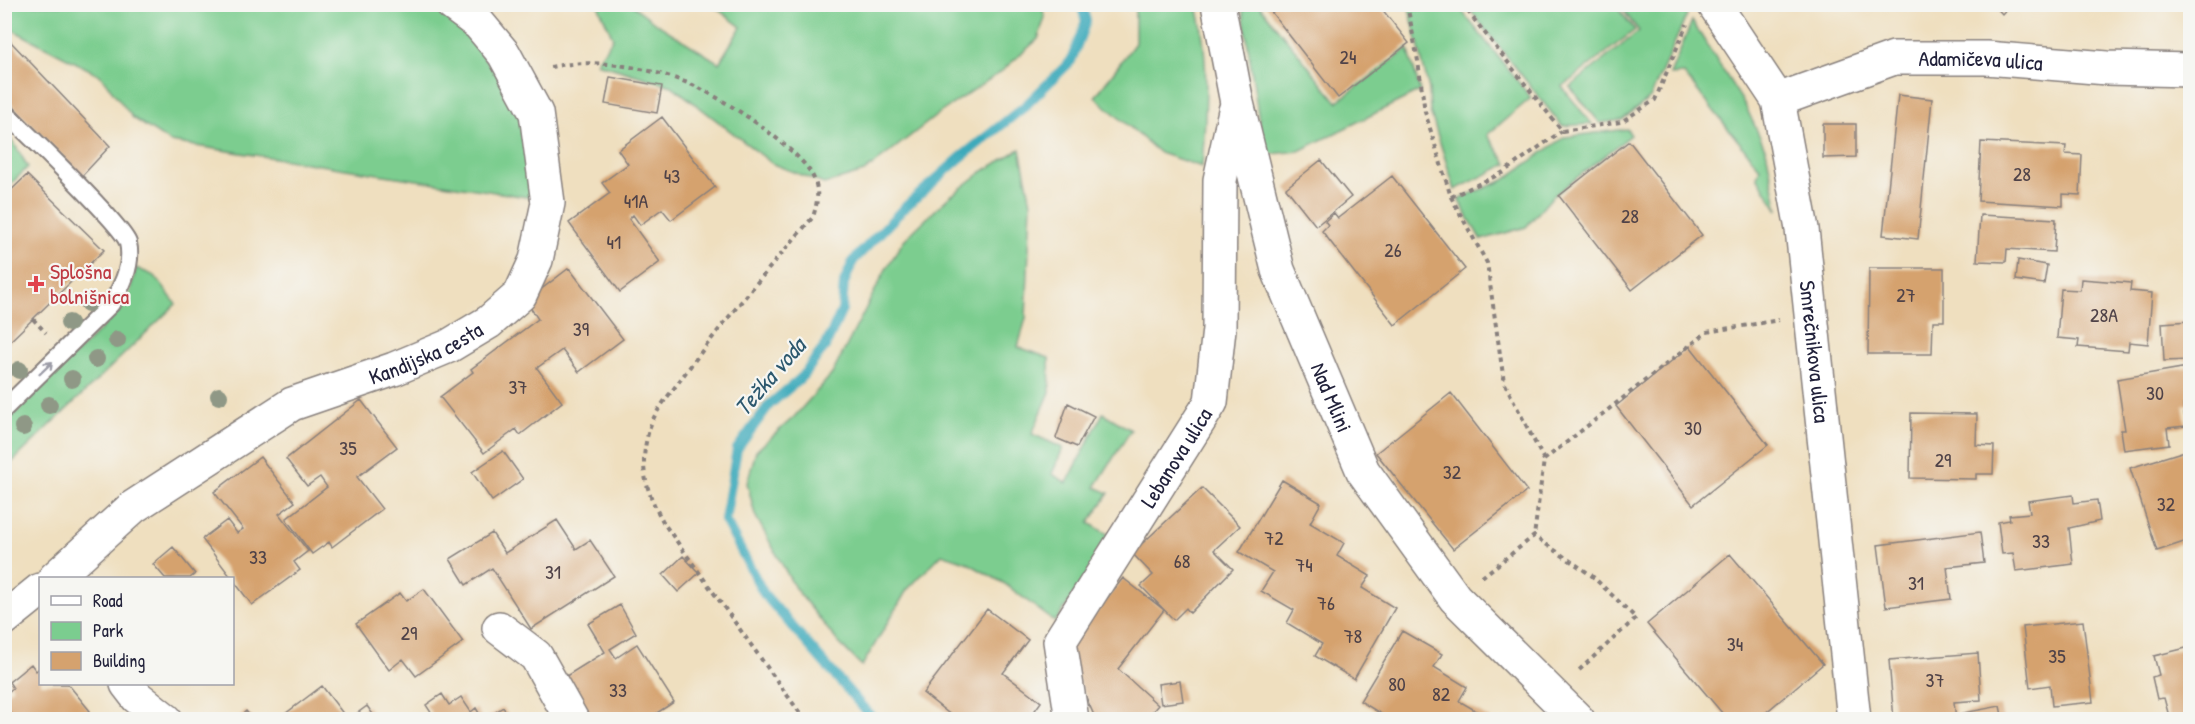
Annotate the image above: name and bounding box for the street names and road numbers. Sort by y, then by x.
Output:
street label: Adamičeva ulica [1918,43,2044,78]
street label: Smrečnikova ulica [1793,279,1837,425]
street label: Kandijska cesta [365,314,488,392]
street label: Nad Mlini [1304,358,1360,437]
street label: Lebanova ulica [1133,401,1219,513]

